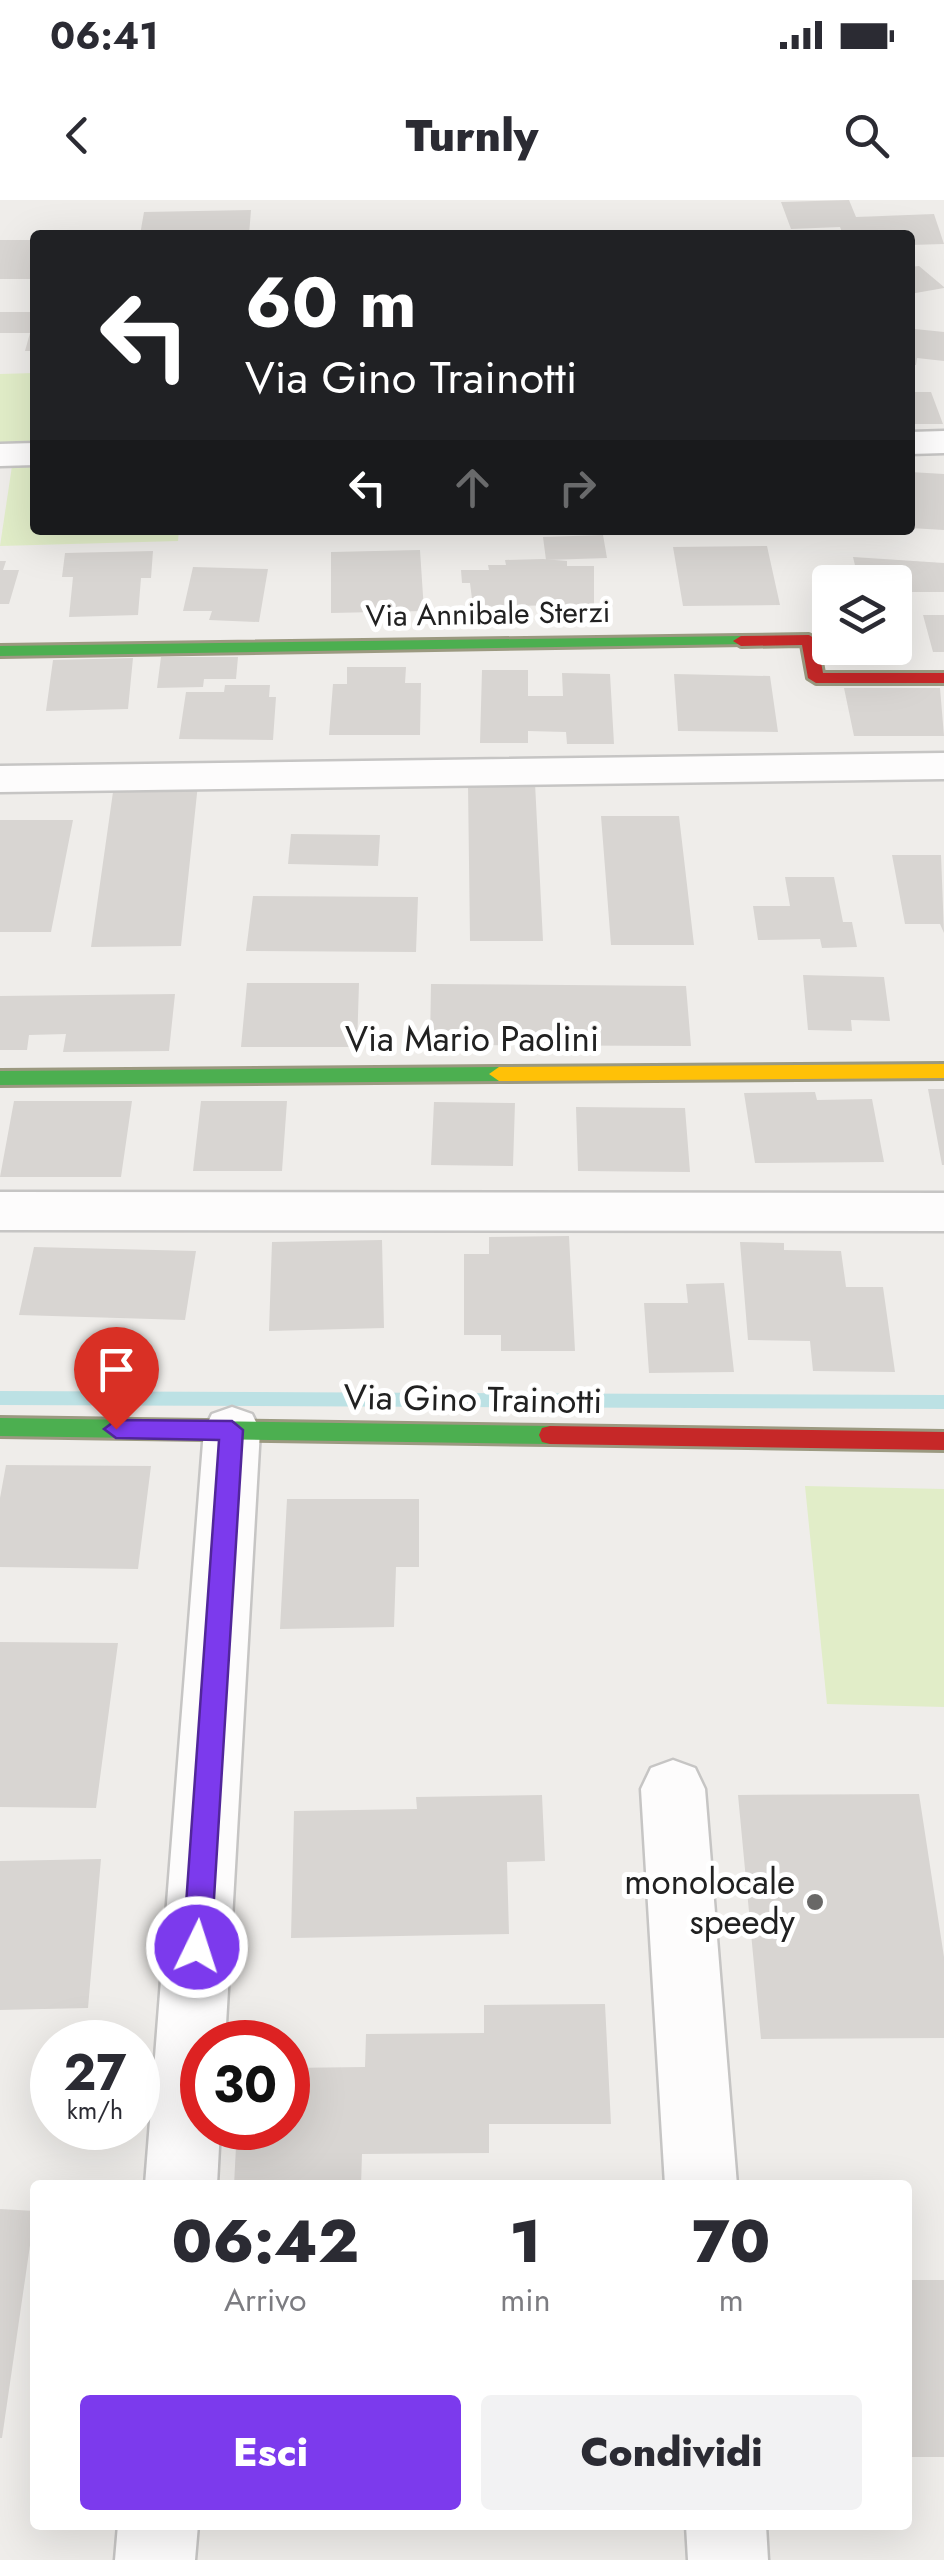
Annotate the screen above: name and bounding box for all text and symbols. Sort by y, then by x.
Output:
text: 06:41 [50,8,159,63]
text: Turnly [406,103,538,168]
icon: back [50,108,105,163]
icon: search [839,108,894,163]
text: 60 m [245,252,417,353]
icon: left [80,270,210,400]
text: Via Gino Trainotti [245,345,577,410]
icon: left [340,460,395,515]
icon: ahead [445,460,500,515]
icon: right [550,460,605,515]
map controls [812,565,912,665]
button: layers [812,565,912,665]
street label: Via Annibale Sterzi [365,590,611,637]
street label: Via Mario Paolini [345,1014,599,1064]
pin [74,1327,159,1430]
icon: arrive [89,1342,144,1397]
street label: Via Gino Trainotti [343,1372,603,1426]
place label: monolocale speedy [624,1857,796,1947]
marker: monolocale speedy [804,1891,826,1913]
position arrow [145,1895,249,1999]
speed limit sign: 30 [180,2020,310,2150]
text: 27 [64,2036,126,2109]
text: km/h [67,2092,123,2128]
text: 06:42 [172,2198,359,2285]
text: 1 [510,2198,541,2285]
text: 70 [692,2198,770,2285]
text: Arrivo [224,2277,306,2323]
text: min [500,2277,550,2323]
text: m [719,2277,744,2323]
button: Esci [80,2395,461,2510]
button: Condividi [481,2395,862,2510]

